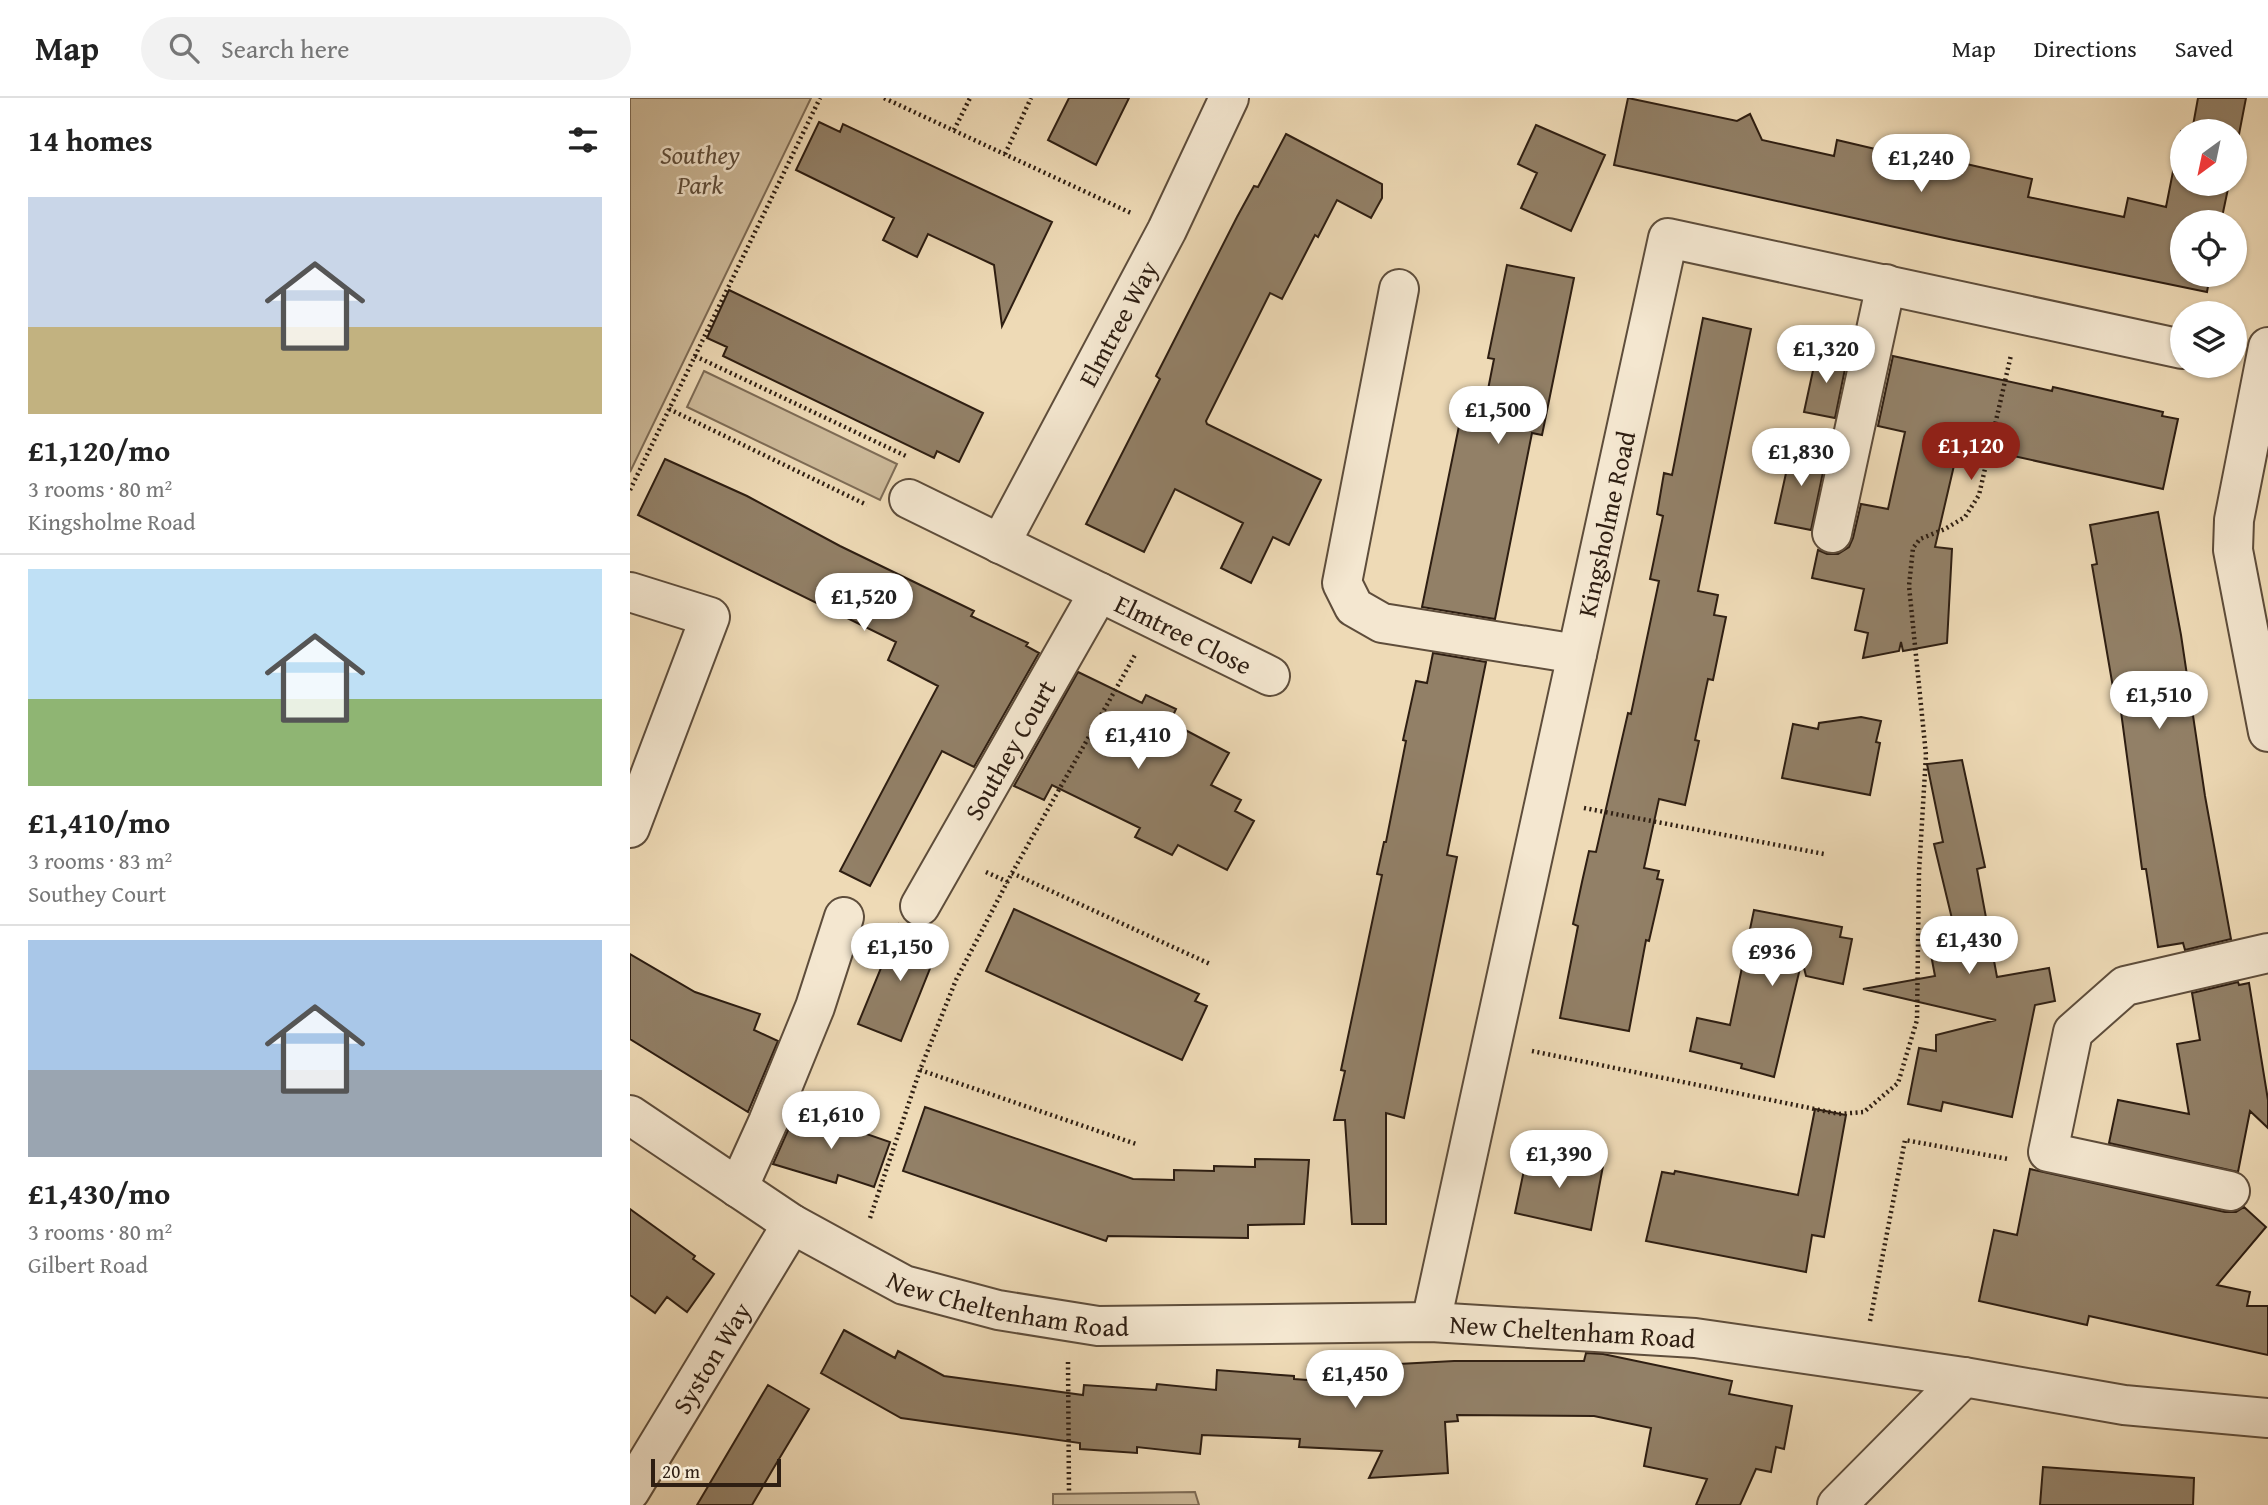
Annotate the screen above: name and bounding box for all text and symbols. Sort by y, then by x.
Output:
search box [141,17,631,80]
text: Map [35,24,99,72]
icon: search [165,29,203,67]
text: Search here [221,29,349,68]
text: Map [1952,31,1996,66]
text: Directions [2034,31,2137,66]
text: Saved [2175,31,2233,66]
text: 14 homes [28,118,153,162]
north arrow [2170,119,2247,196]
map controls [2170,119,2247,378]
icon: filters [564,121,602,159]
pin: £1,240 [1864,134,1978,194]
park label: Southey Park [660,135,740,204]
text: £1,240 [1888,140,1954,173]
button: locate [2170,210,2247,287]
icon: home [252,243,378,369]
street label: Elmtree Way [1068,253,1167,393]
button: layers [2170,301,2247,378]
pin: £1,320 [1769,326,1883,385]
text: £1,320 [1793,331,1859,364]
pin: £1,500 [1441,386,1555,446]
text: £1,500 [1465,392,1531,425]
pin: £1,120 [1914,422,2028,482]
street label: Kingsholme Road [1566,427,1645,621]
text: £1,120/mo [28,428,170,472]
pin: £1,830 [1744,428,1858,488]
text: £1,120 [1938,428,2004,461]
text: £1,830 [1768,434,1834,467]
text: 3 rooms · 80 m² [28,472,172,505]
text: Kingsholme Road [28,505,195,538]
pin: £1,520 [807,574,921,633]
text: £1,520 [831,579,897,612]
street label: Elmtree Close [1108,583,1259,684]
icon: home [252,615,378,741]
street label: Southey Court [954,672,1065,827]
pin: £1,510 [2102,672,2216,731]
text: £1,510 [2126,677,2192,710]
pin: £1,410 [1081,712,1195,771]
text: £1,410 [1105,717,1171,750]
text: £1,410/mo [28,800,170,844]
text: 3 rooms · 83 m² [28,844,172,877]
text: Southey Court [28,877,166,910]
pin: £1,430 [1912,916,2026,976]
text: £1,430 [1936,922,2002,955]
pin: £1,150 [843,924,957,983]
pin: £936 [1731,928,1813,988]
text: £1,150 [867,929,933,962]
text: £936 [1748,934,1796,967]
icon: home [252,986,378,1112]
pin: £1,610 [774,1091,888,1151]
text: £1,610 [798,1097,864,1130]
pin: £1,390 [1502,1130,1616,1190]
text: £1,390 [1526,1136,1592,1169]
text: £1,430/mo [28,1171,170,1215]
text: 3 rooms · 80 m² [28,1215,172,1248]
text: Gilbert Road [28,1248,148,1281]
street label: New Cheltenham Road [880,1260,1129,1346]
street label: Syston Way [662,1294,760,1421]
street label: New Cheltenham Road [1448,1304,1696,1357]
pin: £1,450 [1298,1350,1412,1410]
text: £1,450 [1322,1356,1388,1389]
scale bar [651,1456,780,1488]
text: 20 m [662,1457,700,1485]

